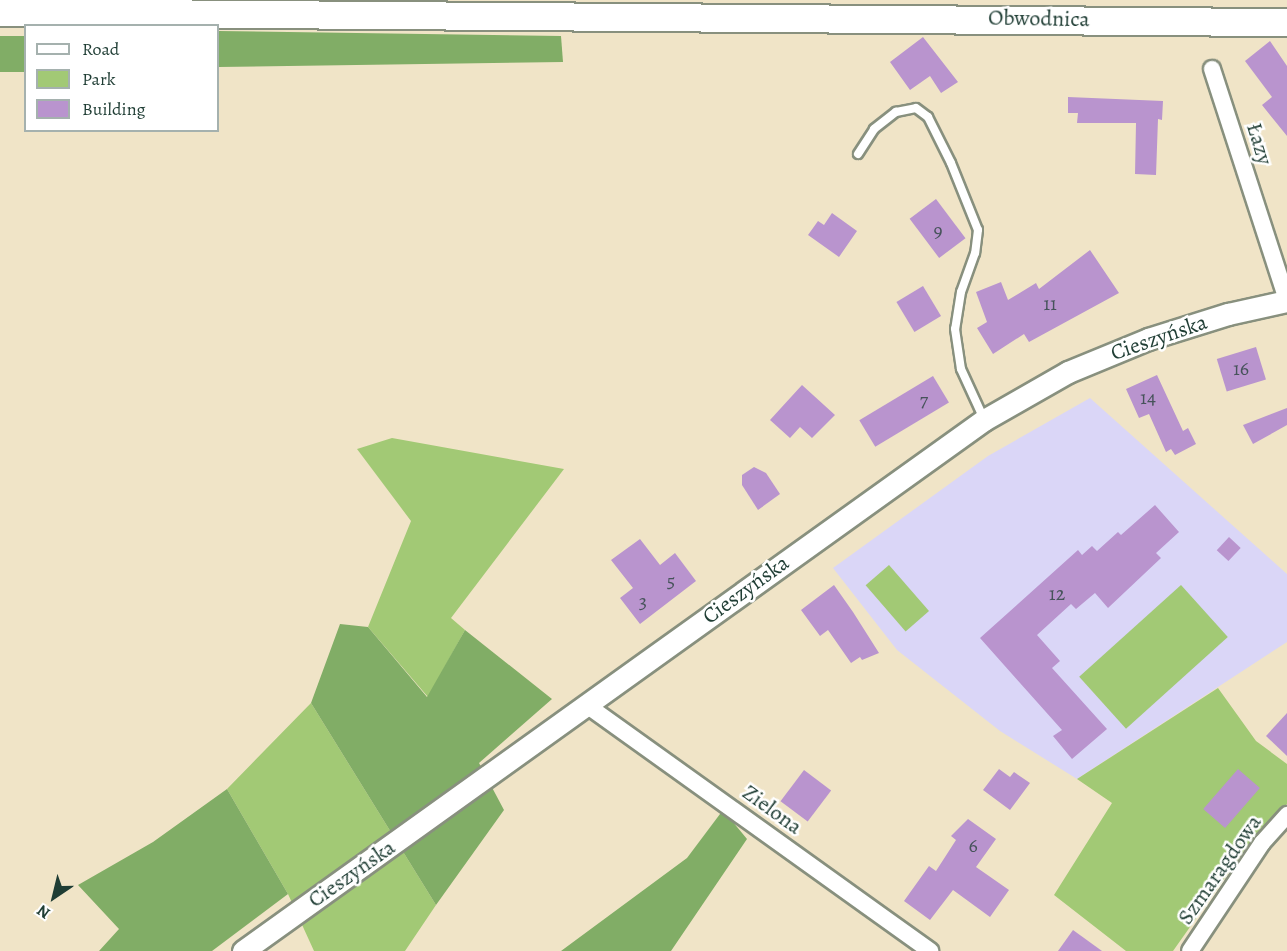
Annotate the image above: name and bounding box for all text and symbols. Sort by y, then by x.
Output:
street label: Obwodnica [988,5,1090,33]
legend [24,24,219,132]
text: Road [82,37,119,61]
text: Park [82,67,116,91]
text: Building [82,97,146,121]
street label: Łazy [1240,120,1278,168]
house number: 9 [933,218,943,242]
house number: 11 [1043,291,1057,315]
street label: Cieszyńska [1107,309,1211,367]
house number: 16 [1233,356,1249,380]
house number: 14 [1140,385,1156,409]
house number: 7 [920,387,928,411]
street label: Cieszyńska [698,550,794,630]
house number: 5 [667,568,675,592]
house number: 12 [1049,581,1065,605]
house number: 3 [639,589,647,613]
street label: Zielona [737,780,807,840]
street label: Szmaragdowa [1173,810,1267,930]
house number: 6 [968,833,978,857]
street label: Cieszyńska [303,834,401,914]
north arrow [24,867,84,927]
text: N [33,899,55,924]

